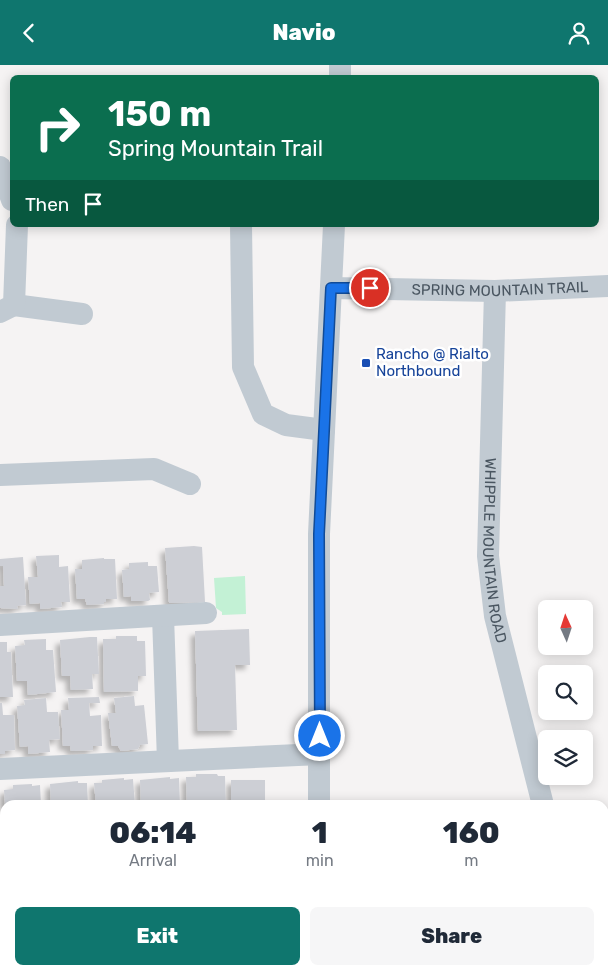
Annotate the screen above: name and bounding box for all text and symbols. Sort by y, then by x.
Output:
icon: back [15,19,43,47]
text: Navio [273,19,335,46]
icon: person [565,19,593,47]
text: 150 m [108,93,211,135]
icon: right [25,95,90,160]
text: Spring Mountain Trail [108,135,323,162]
icon: arrive [79,190,107,218]
text: Then [25,193,69,216]
pin [349,267,391,309]
icon: arrive [356,274,384,302]
street label: SPRING MOUNTAIN TRAIL [411,278,589,300]
place label: Rancho @ Rialto Northbound [376,345,489,380]
marker: Rancho @ Rialto Northbound [360,357,372,369]
street label: WHIPPLE MOUNTAIN ROAD [479,457,511,645]
north arrow [538,600,592,655]
map controls [538,600,593,785]
button: search [538,665,593,720]
position arrow [293,709,345,761]
button: layers [538,730,593,785]
text: 06:14 [109,815,197,851]
text: 1 [312,815,328,851]
text: 160 [443,815,500,851]
text: Arrival [129,851,177,870]
text: min [306,851,334,870]
text: m [464,851,478,870]
button: Exit [15,907,300,965]
button: Share [310,907,594,965]

